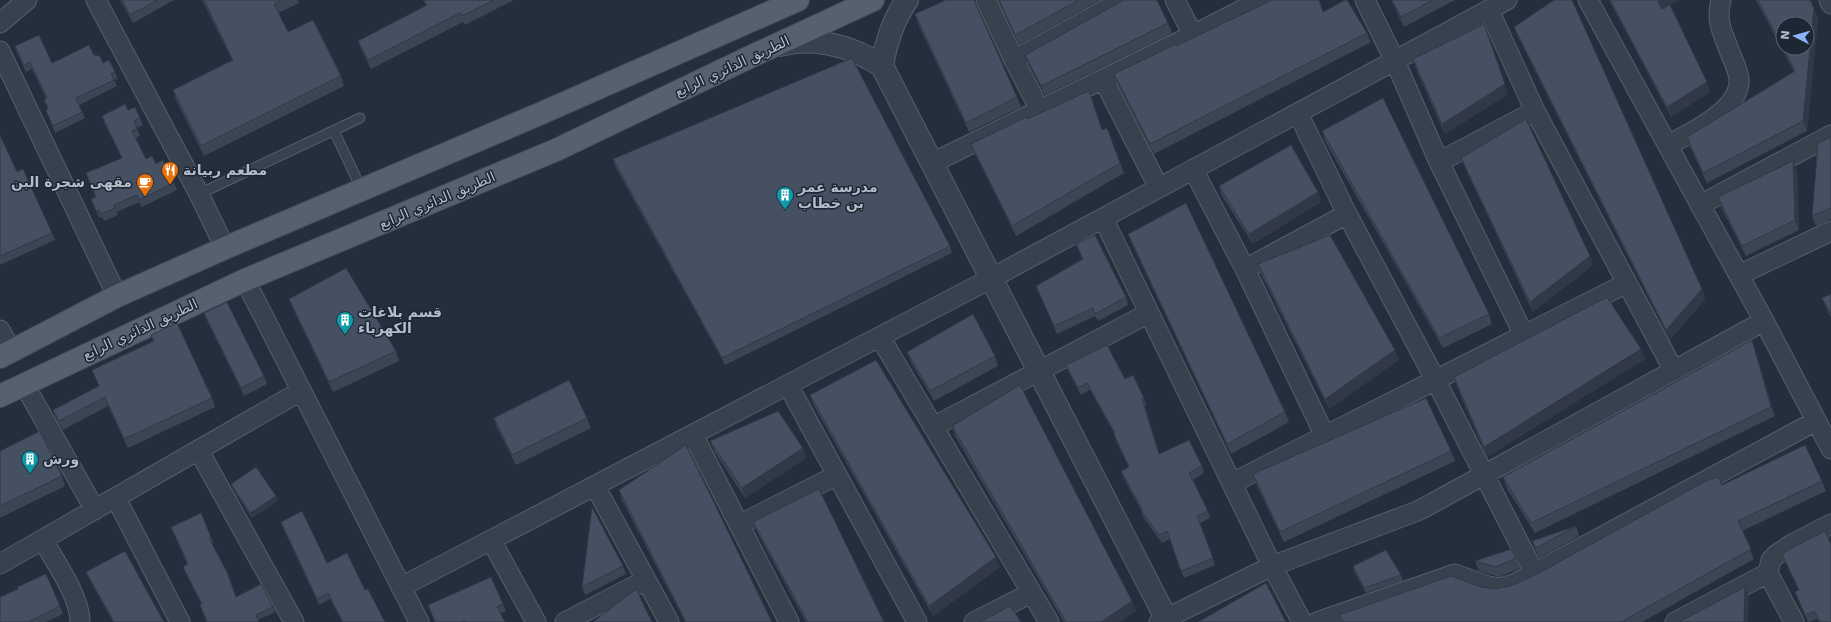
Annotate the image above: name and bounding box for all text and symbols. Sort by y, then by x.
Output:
north arrow [1775,16,1815,56]
text: N [1779,30,1792,40]
street label: الطريق الدائري الرابع [672,32,792,101]
restaurant icon: مطعم ربيانة [160,160,180,185]
place label: مطعم ربيانة [183,162,267,178]
street label: الطريق الدائري الرابع [376,168,498,233]
cafe icon: مقهى شجرة البن [135,172,155,197]
place label: مقهى شجرة البن [11,174,132,191]
place label: مدرسة عمر بن خطاب [797,179,878,212]
building icon: مدرسة عمر بن خطاب [775,185,795,210]
street label: الطريق الدائري الرابع [80,295,200,364]
place label: قسم بلاغات الكهرباء [358,304,442,337]
building icon: قسم بلاغات الكهرباء [335,310,355,335]
building icon: ورش [20,449,40,474]
place label: ورش [43,451,79,468]

